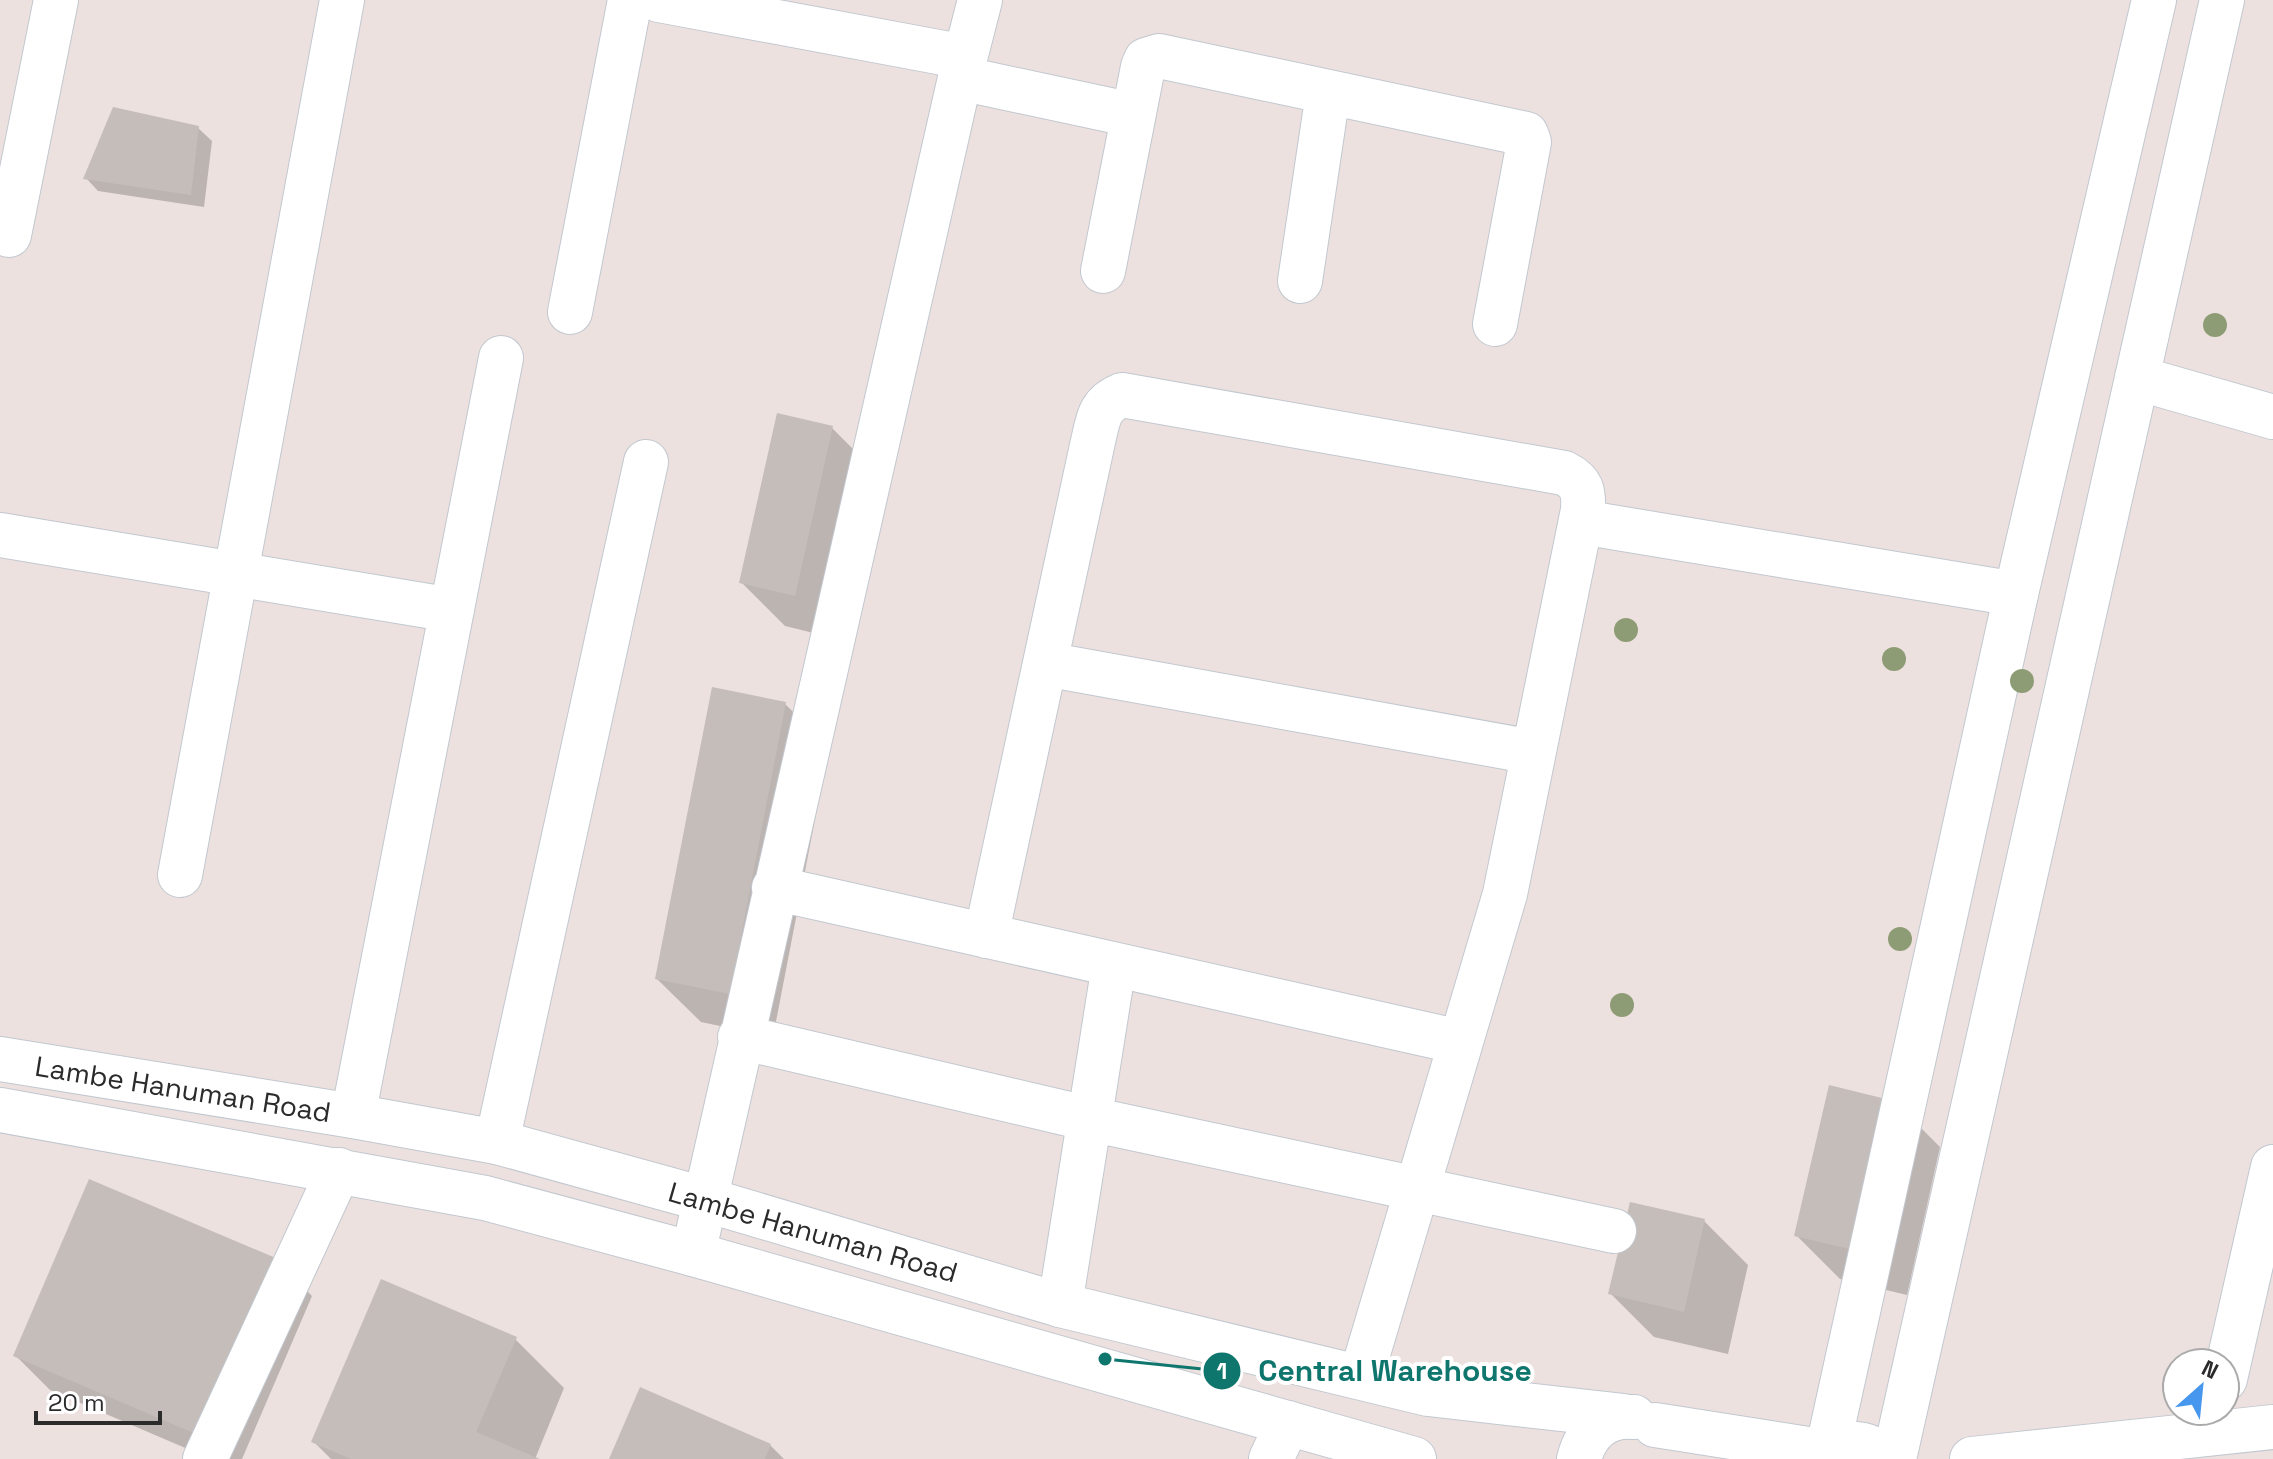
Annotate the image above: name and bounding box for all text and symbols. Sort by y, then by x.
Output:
street label: Lambe Hanuman Road [32,1048,334,1130]
street label: Lambe Hanuman Road [664,1173,962,1291]
callout: Central Warehouse [1202,1344,1548,1398]
north arrow [2161,1347,2241,1427]
text: Central Warehouse [1258,1351,1532,1390]
text: N [2197,1353,2223,1385]
text: 1 [1217,1355,1227,1386]
scale bar [36,1375,160,1425]
text: 20 m [48,1387,105,1418]

